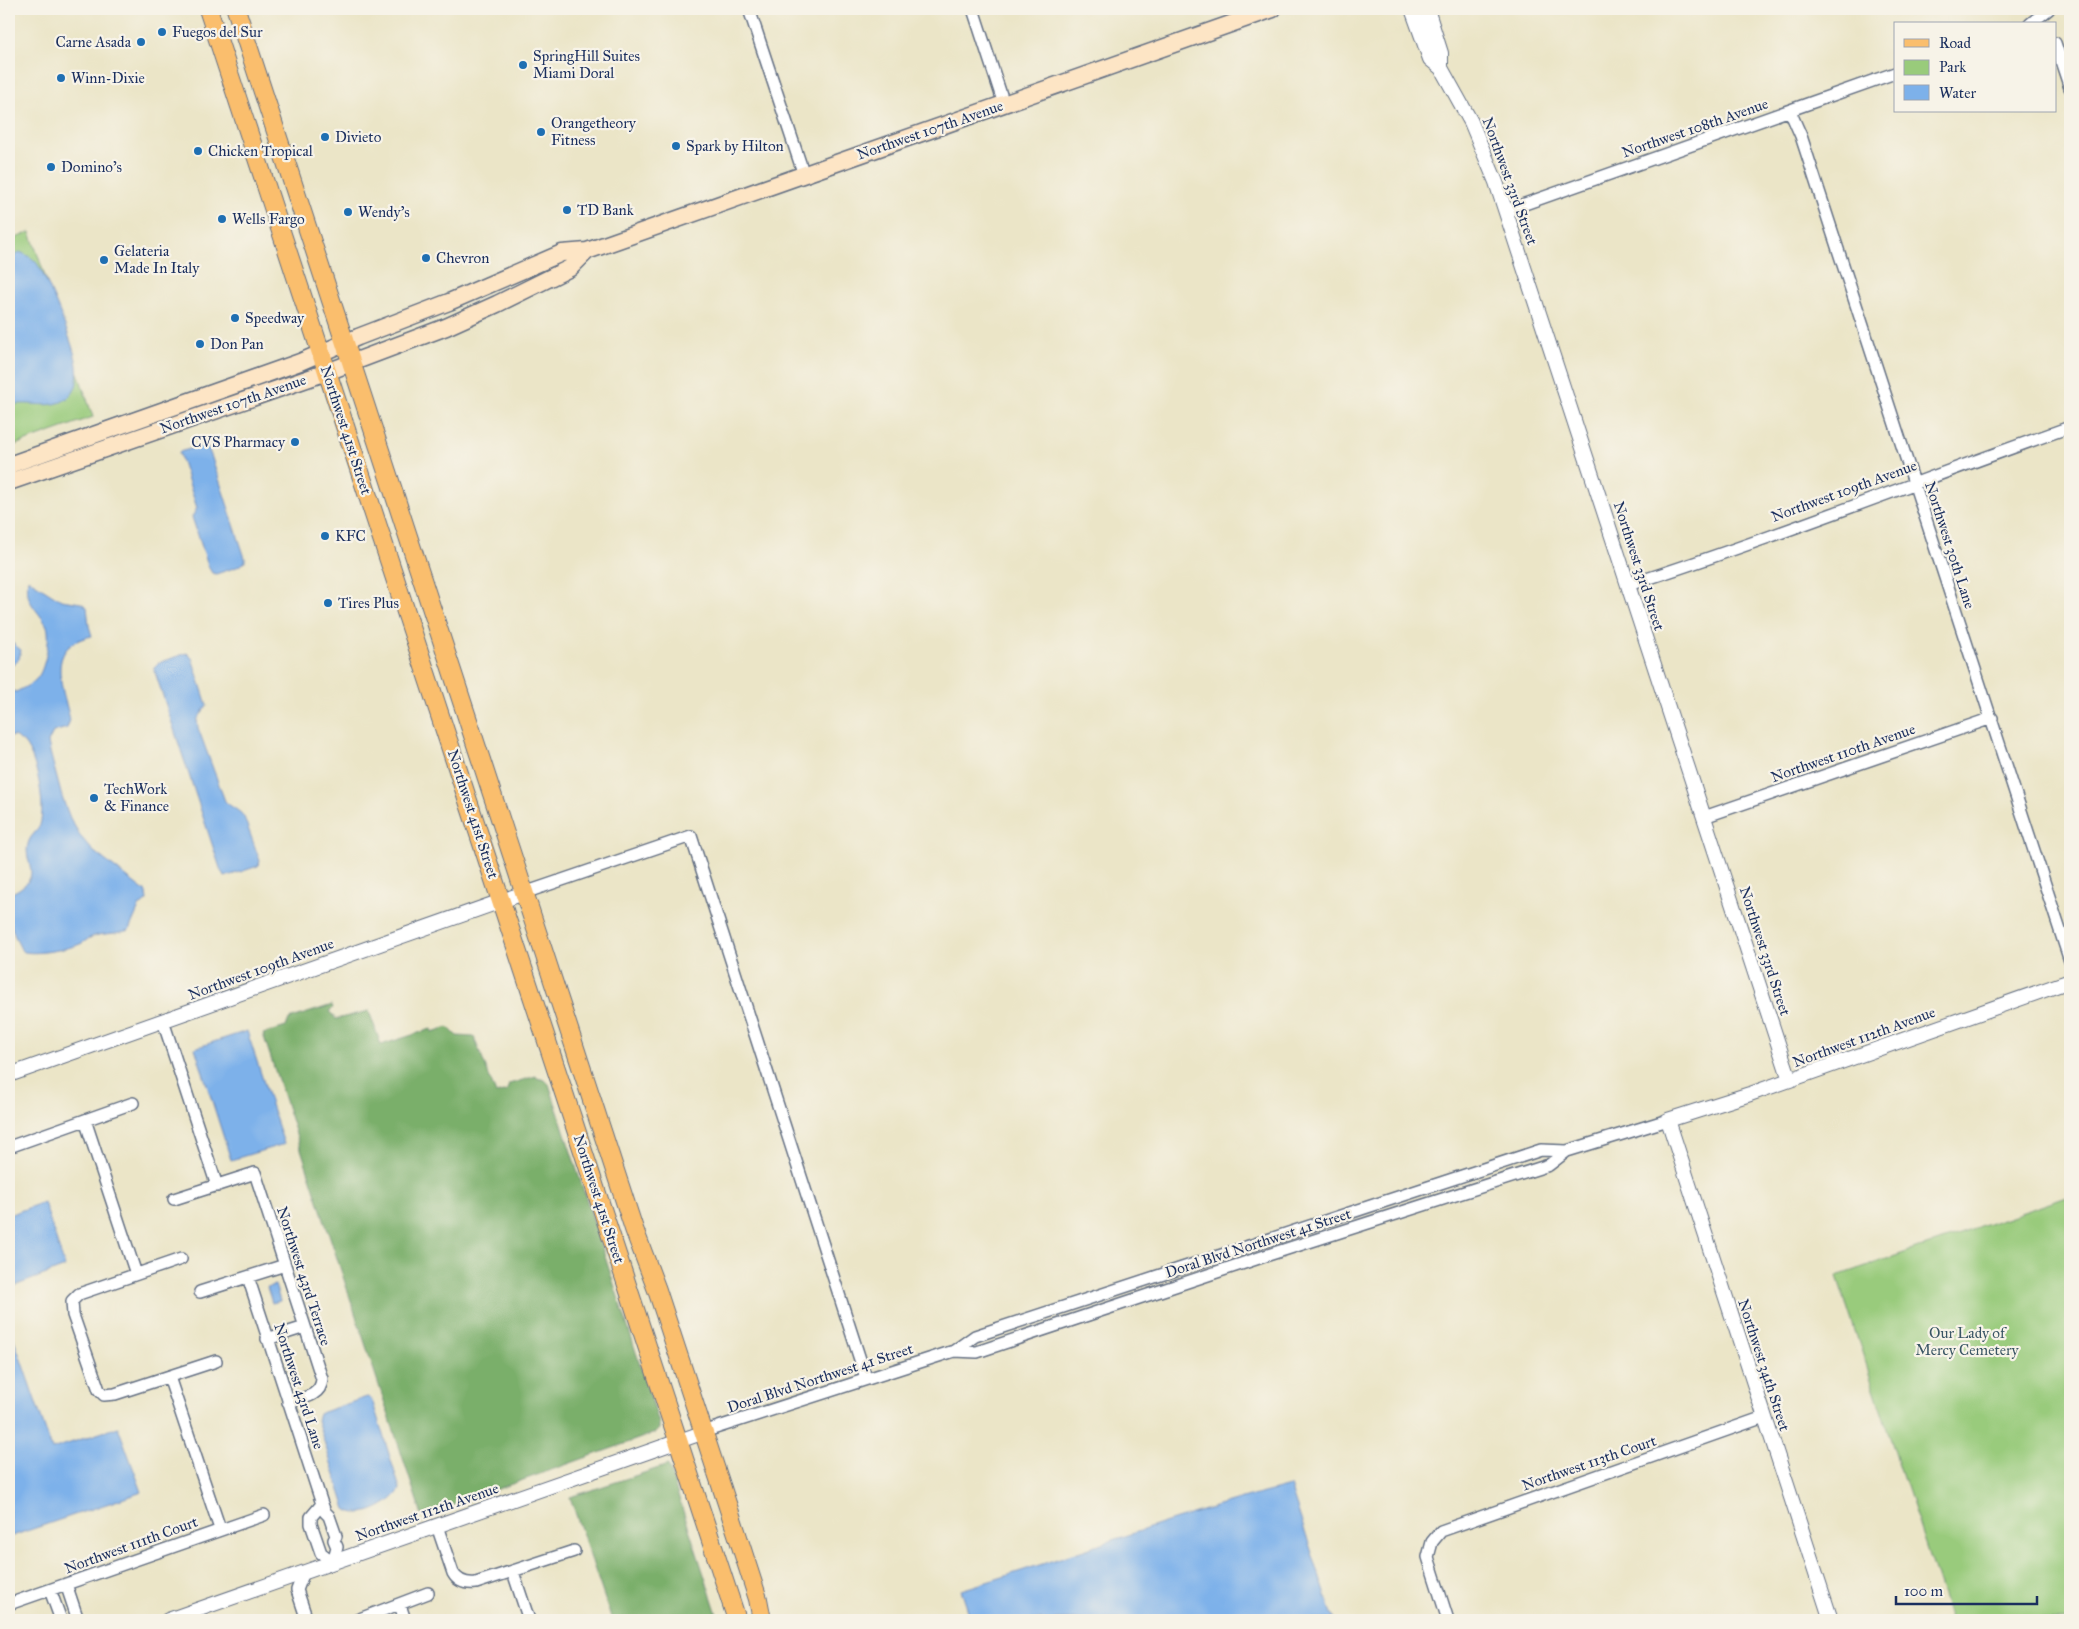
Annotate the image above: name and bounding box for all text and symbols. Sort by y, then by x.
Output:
legend [1894,22,2056,112]
place label: Fuegos del Sur [172,23,263,41]
marker: Fuegos del Sur [156,26,168,38]
place label: Carne Asada [55,33,132,51]
text: Road [1939,34,1971,52]
marker: Carne Asada [135,36,147,48]
place label: SpringHill Suites Miami Doral [533,47,640,82]
text: Park [1939,58,1966,76]
marker: SpringHill Suites Miami Doral [517,59,529,71]
place label: Winn-Dixie [71,69,145,87]
marker: Winn-Dixie [55,72,67,84]
text: Water [1939,84,1976,102]
street label: Northwest 108th Avenue [1619,94,1771,162]
street label: Northwest 107th Avenue [854,96,1006,164]
place label: Orangetheory Fitness [551,114,637,149]
street label: Northwest 33rd Street [1479,115,1542,248]
marker: Orangetheory Fitness [535,126,547,138]
place label: Divieto [335,128,382,146]
marker: Divieto [319,131,331,143]
place label: Spark by Hilton [686,137,784,155]
marker: Spark by Hilton [670,140,682,152]
place label: Chicken Tropical [208,142,314,160]
marker: Chicken Tropical [192,145,204,157]
place label: Domino's [61,158,122,176]
marker: Domino's [45,161,57,173]
place label: TD Bank [577,201,634,219]
place label: Wendy's [358,203,410,221]
marker: TD Bank [561,204,573,216]
marker: Wendy's [342,206,354,218]
place label: Wells Fargo [232,210,305,228]
marker: Wells Fargo [216,213,228,225]
place label: Gelateria Made In Italy [114,242,200,277]
place label: Chevron [436,249,489,267]
marker: Chevron [420,252,432,264]
marker: Gelateria Made In Italy [98,254,110,266]
place label: Speedway [245,309,305,327]
marker: Speedway [229,312,241,324]
place label: Don Pan [210,335,264,353]
marker: Don Pan [194,338,206,350]
street label: Northwest 41st Street [317,363,376,497]
street label: Northwest 107th Avenue [157,370,309,438]
place label: CVS Pharmacy [191,433,286,451]
marker: CVS Pharmacy [289,436,301,448]
street label: Northwest 109th Avenue [1769,456,1919,526]
street label: Northwest 30th Lane [1921,479,1979,611]
street label: Northwest 33rd Street [1610,499,1669,634]
place label: KFC [335,527,366,545]
marker: KFC [319,530,331,542]
place label: Tires Plus [338,594,399,612]
marker: Tires Plus [322,597,334,609]
street label: Northwest 110th Avenue [1768,720,1918,786]
street label: Northwest 41st Street [444,747,503,881]
place label: TechWork & Finance [104,780,169,815]
marker: TechWork & Finance [88,792,100,804]
street label: Northwest 33rd Street [1736,884,1795,1019]
street label: Northwest 109th Avenue [186,934,336,1004]
street label: Northwest 112th Avenue [1790,1003,1938,1071]
street label: Northwest 41st Street [570,1132,629,1266]
street label: Northwest 43rd Terrace [273,1204,335,1348]
street label: Doral Blvd Northwest 41 Street [1163,1204,1354,1282]
street label: Northwest 34th Street [1734,1297,1794,1434]
street label: Northwest 43rd Lane [270,1321,328,1451]
park label: Our Lady of Mercy Cemetery [1915,1324,2020,1359]
street label: Doral Blvd Northwest 41 Street [725,1339,916,1417]
street label: Northwest 113th Court [1520,1431,1659,1494]
street label: Northwest 112th Avenue [353,1479,501,1545]
street label: Northwest 111th Court [62,1512,201,1578]
scale bar [1896,1574,2038,1606]
text: 100 m [1904,1582,1944,1600]

